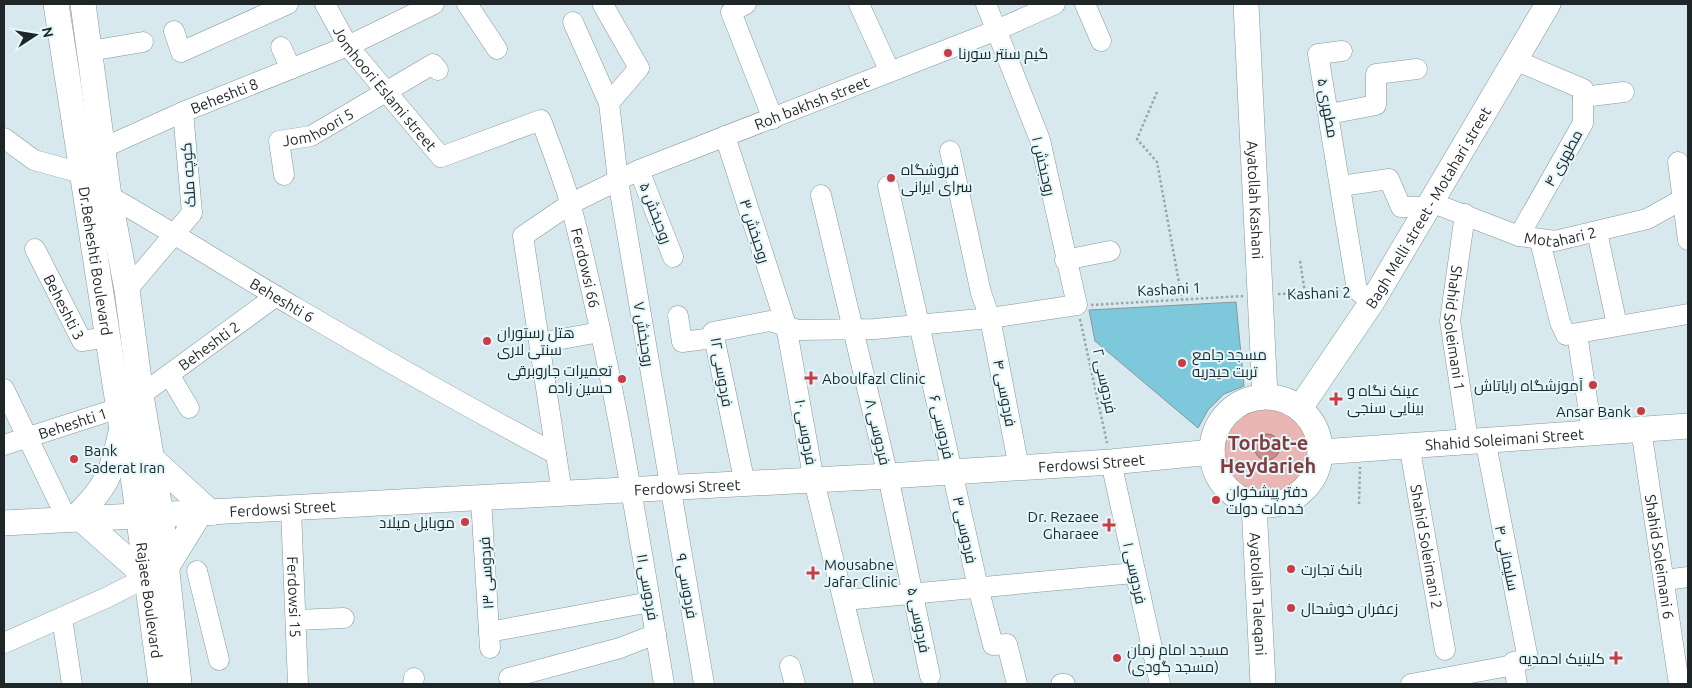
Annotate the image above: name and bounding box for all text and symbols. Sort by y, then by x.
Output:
north arrow [10,10,60,60]
street label: Jomhoori Eslami street [330,23,440,154]
text: N [39,26,57,39]
place label: گیم سنتر سورنا [958,45,1048,64]
marker: گیم سنتر سورنا [942,47,954,59]
street label: Roh bakhsh street [752,72,871,133]
street label: Beheshti 8 [188,74,260,117]
street label: مطهری ۵ [1312,77,1342,140]
street label: Bagh Melli street - Motahari street [1362,104,1494,311]
street label: Jomhoori 5 [281,105,356,149]
street label: مطهری ۴ [1541,127,1587,190]
street label: روحبخش ۱ [1027,135,1059,198]
street label: Ayatollah Kashani [1244,140,1267,260]
street label: کوچه ملک [177,142,201,208]
place label: فروشگاه سرای ایرانی [901,161,972,197]
marker: فروشگاه سرای ایرانی [885,172,897,184]
street label: روحبخش ۵ [635,180,675,247]
street label: Dr.Beheshti Boulevard [76,185,116,337]
street label: روحبخش ۳ [735,197,773,266]
street label: Motahari 2 [1523,223,1598,250]
street label: Ferdowsi 66 [568,226,604,309]
street label: Shahid Soleimani 1 [1441,264,1469,391]
street label: Beheshti 3 [41,271,88,342]
street label: Beheshti 6 [247,274,317,325]
street label: Kashani 1 [1137,279,1201,299]
street label: Kashani 2 [1287,283,1351,303]
street label: روحبخش ۷ [629,300,658,368]
street label: Beheshti 2 [175,317,242,373]
place label: هتل رستوران سنتی لاری [497,324,575,360]
marker: هتل رستوران سنتی لاری [481,335,493,347]
street label: فردوسی ۱۲ [706,336,737,409]
place label: مسجد جامع تربت حیدریه [1192,346,1267,381]
street label: فردوسی ۲ [1088,347,1120,415]
marker: مسجد جامع تربت حیدریه [1176,357,1188,369]
street label: فردوسی ۴ [988,358,1020,428]
place label: تعمیرات جاروبرقی حسین زاده [507,362,612,398]
place label: Aboulfazl Clinic [822,370,925,387]
marker: Aboulfazl Clinic [804,371,818,385]
marker: تعمیرات جاروبرقی حسین زاده [616,373,628,385]
place label: آموزشگاه رایاتاش [1474,377,1583,396]
marker: آموزشگاه رایاتاش [1587,379,1599,391]
place label: عینک نگاه و بینایی سنجی [1347,382,1424,418]
marker: عینک نگاه و بینایی سنجی [1329,392,1343,406]
street label: فردوسی ۶ [924,393,958,461]
street label: فردوسی ۸ [860,397,894,467]
street label: فردوسی ۱۰ [790,398,820,467]
place label: Ansar Bank [1556,403,1631,420]
street label: Beheshti 1 [36,404,109,442]
marker: Ansar Bank [1635,405,1647,417]
street label: Shahid Soleimani Street [1424,425,1585,453]
district label: Torbat-e Heydarieh [1220,431,1316,477]
place label: Bank Saderat Iran [84,442,165,476]
street label: Ferdowsi Street [1038,450,1145,475]
marker: Bank Saderat Iran [68,453,80,465]
street label: Ferdowsi Street [633,475,741,498]
place label: دفتر پیشخوان خدمات دولت [1226,483,1308,518]
street label: Shahid Soleimani 2 [1408,483,1446,610]
street label: Shahid Soleimani 6 [1642,493,1678,620]
marker: دفتر پیشخوان خدمات دولت [1210,494,1222,506]
street label: فردوسی ۳ [948,495,980,566]
street label: Ferdowsi Street [229,497,336,520]
place label: Dr. Rezaee Gharaee [1028,508,1099,542]
place label: موبایل میلاد [379,514,455,533]
marker: موبایل میلاد [459,516,471,528]
marker: Dr. Rezaee Gharaee [1103,519,1115,531]
street label: سلیمانی ۴ [1490,524,1522,593]
street label: Ayatollah Taleqani [1247,532,1270,656]
street label: فردوسی ۱۳ [476,536,498,610]
street label: Rajaee Boulevard [134,541,166,659]
street label: فردوسی ۱ [1118,541,1150,606]
street label: فردوسی ۱۱ [632,552,662,622]
street label: فردوسی ۹ [671,552,701,620]
street label: Ferdowsi 15 [284,556,305,638]
place label: Mousabne Jafar Clinic [824,556,898,590]
place label: بانک تجارت [1301,561,1362,579]
marker: بانک تجارت [1285,563,1297,575]
marker: Mousabne Jafar Clinic [806,566,820,580]
street label: فردوسی ۵ [902,586,934,655]
place label: زعفران خوشحال [1301,600,1398,619]
marker: زعفران خوشحال [1285,602,1297,614]
place label: مسجد امام زمان (مسجد گودی) [1127,641,1229,677]
place label: کلینیک احمدیه [1519,650,1605,667]
marker: کلینیک احمدیه [1609,651,1623,665]
marker: مسجد امام زمان (مسجد گودی) [1111,652,1123,664]

